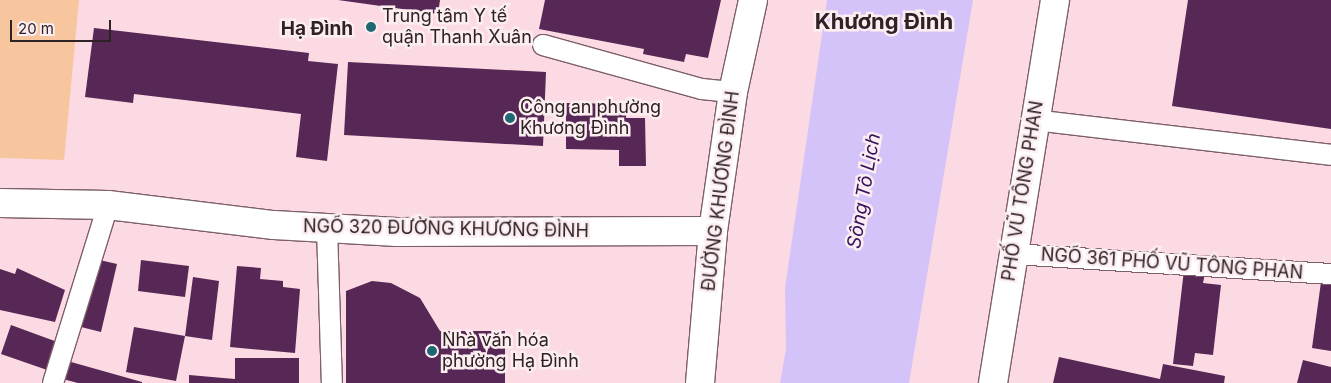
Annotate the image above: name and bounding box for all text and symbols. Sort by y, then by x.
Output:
place label: Trung tâm Y tế quận Thanh Xuân [382,6,532,48]
district label: Khương Đình [815,9,953,35]
scale bar [12,10,114,42]
district label: Hạ Đình [281,18,353,40]
text: 20 m [18,19,54,38]
marker: Trung tâm Y tế quận Thanh Xuân [364,20,378,34]
street label: ĐƯỜNG KHƯƠNG ĐÌNH [698,90,744,292]
place label: Công an phường Khương Đình [520,97,661,140]
street label: PHỐ VŨ TÔNG PHAN [998,99,1048,283]
marker: Công an phường Khương Đình [504,112,516,124]
water label: Sông Tô Lịch [843,132,885,250]
street label: NGÕ 320 ĐƯỜNG KHƯƠNG ĐÌNH [303,216,589,242]
street label: NGÕ 361 PHỐ VŨ TÔNG PHAN [1040,244,1304,284]
place label: Nhà văn hóa phường Hạ Đình [442,330,579,372]
marker: Nhà văn hóa phường Hạ Đình [426,345,438,357]

